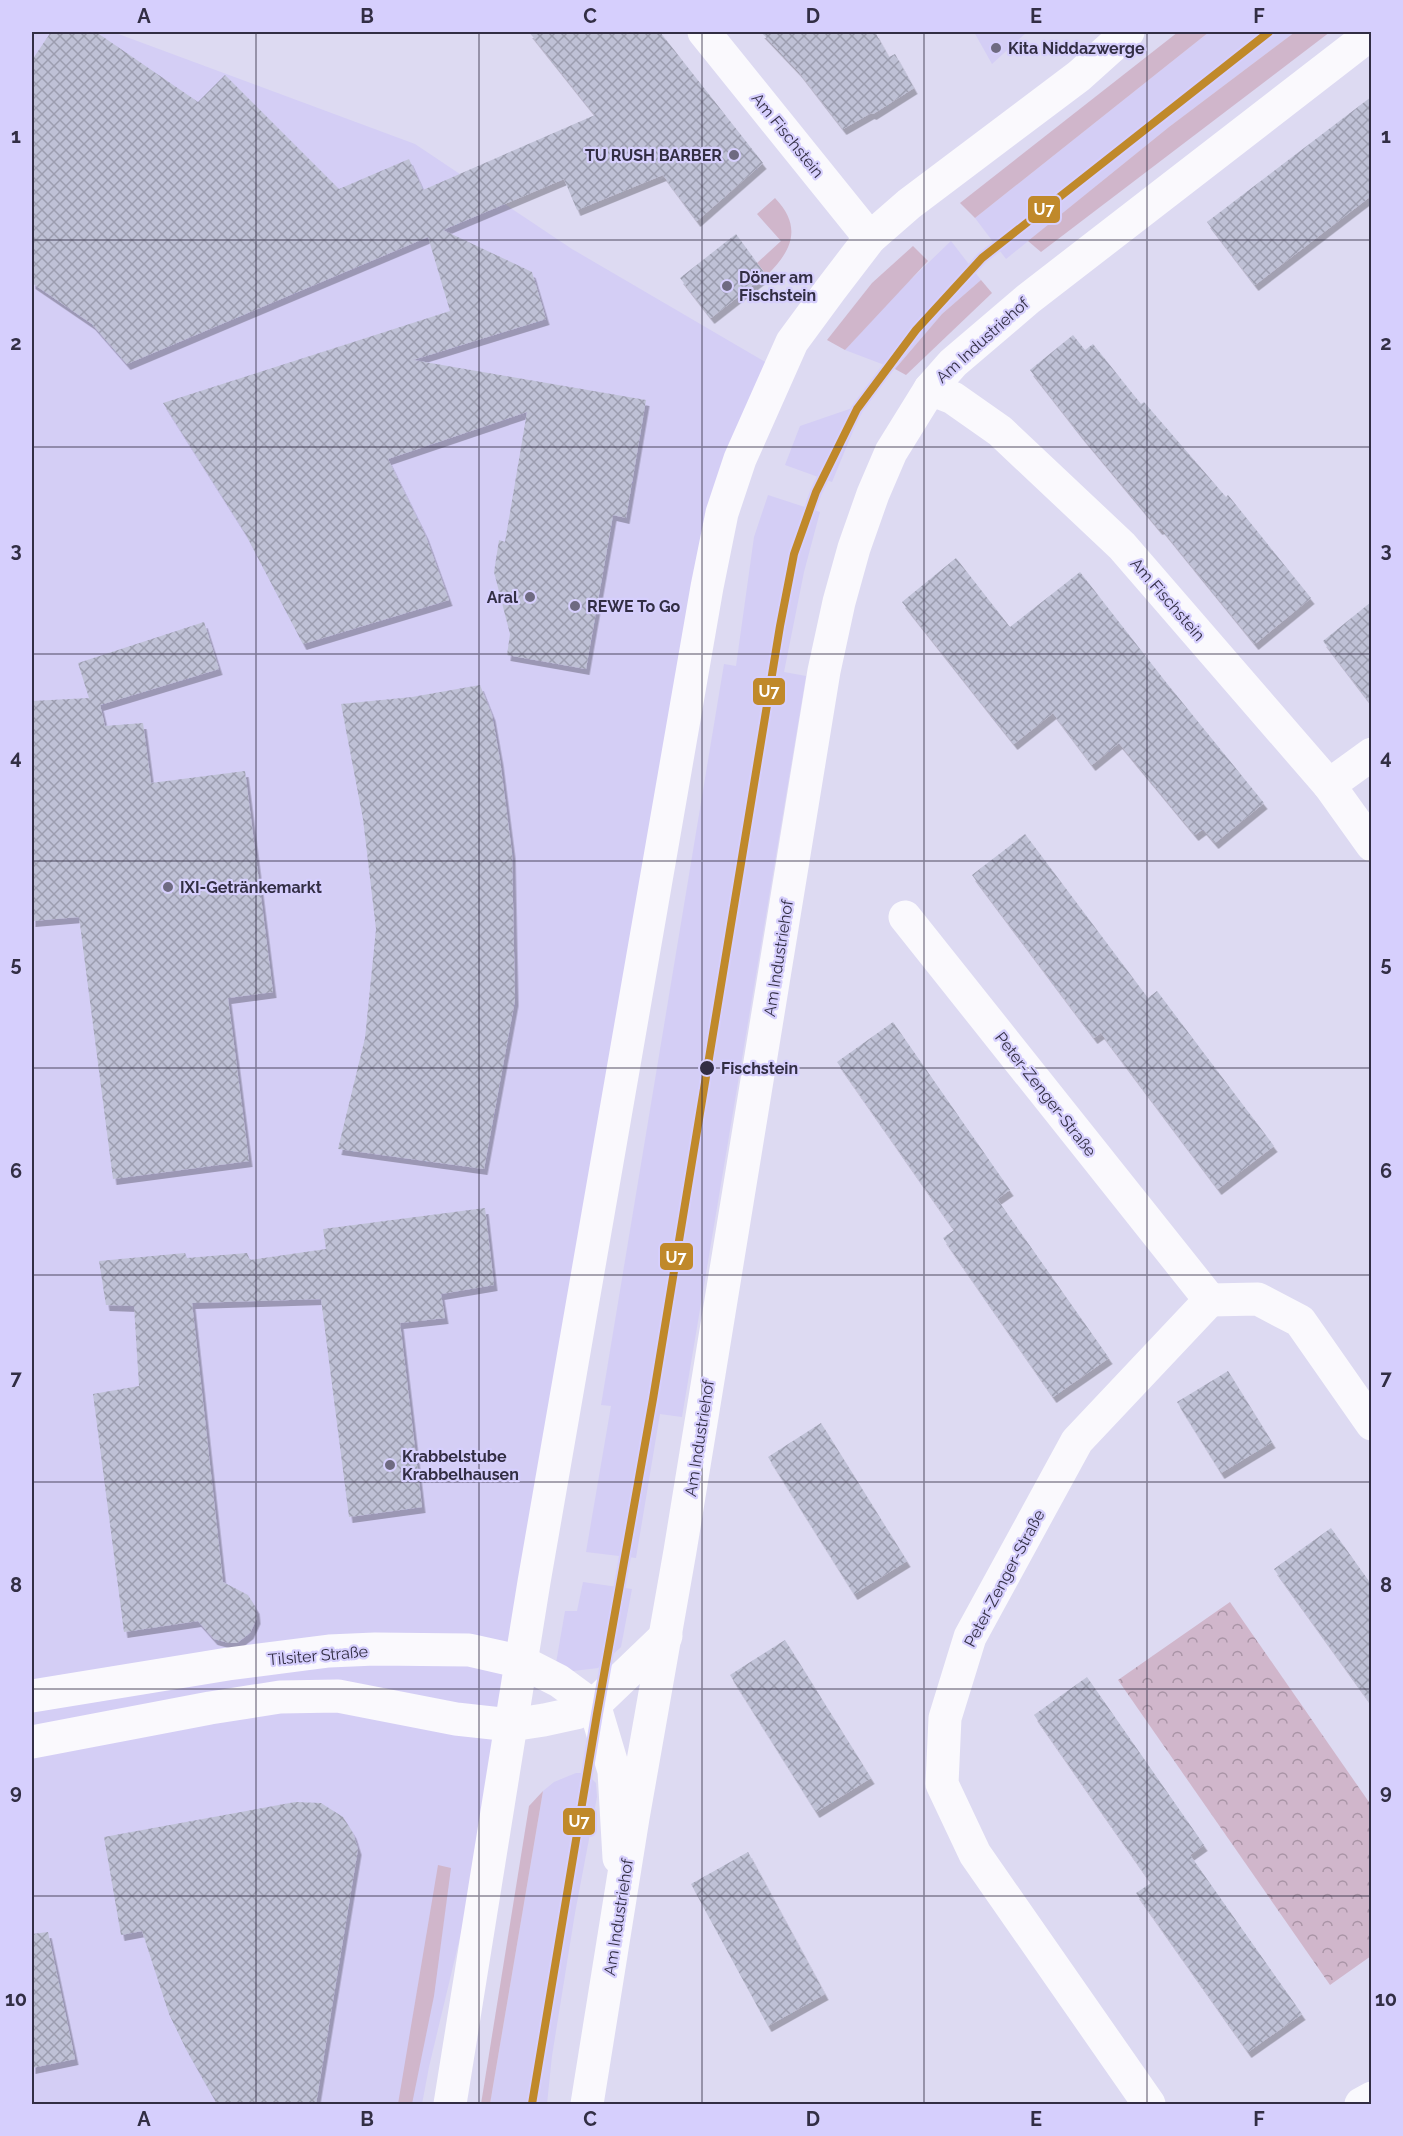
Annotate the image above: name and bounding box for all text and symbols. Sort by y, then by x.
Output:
text: A [137,4,151,28]
text: B [360,4,374,28]
text: C [583,4,597,28]
text: D [806,4,820,28]
text: E [1030,4,1042,28]
text: F [1253,4,1265,28]
place label: Kita Niddazwerge [1008,39,1145,58]
marker: Kita Niddazwerge [989,41,1003,55]
street label: Am Fischstein [748,89,828,182]
text: 1 [11,124,21,148]
text: 1 [1381,124,1391,148]
place label: TU RUSH BARBER [585,146,722,165]
marker: TU RUSH BARBER [727,148,741,162]
line badge: U7 [1027,195,1061,224]
text: U7 [1034,200,1055,219]
place label: Döner am Fischstein [739,268,816,305]
marker: Döner am Fischstein [720,279,734,293]
street label: Am Industriehof [932,293,1033,387]
text: 2 [10,331,22,355]
text: 2 [1380,331,1392,355]
text: 3 [10,538,22,562]
text: 3 [1380,538,1392,562]
street label: Am Fischstein [1126,554,1209,645]
place label: Aral [487,588,519,607]
marker: Aral [523,590,537,604]
place label: REWE To Go [587,597,681,616]
marker: REWE To Go [568,599,582,613]
line badge: U7 [752,677,786,706]
text: U7 [759,682,780,701]
text: 4 [10,745,22,769]
text: 4 [1380,745,1392,769]
place label: IXI-Getränkemarkt [180,878,322,897]
marker: IXI-Getränkemarkt [161,880,175,894]
street label: Am Industriehof [760,898,797,1018]
text: 5 [10,952,22,976]
text: 5 [1380,952,1392,976]
street label: Peter-Zenger-Straße [991,1028,1100,1160]
marker: Fischstein [698,1059,716,1077]
place label: Fischstein [721,1059,798,1078]
text: 6 [10,1159,22,1183]
text: 6 [1380,1159,1392,1183]
line badge: U7 [659,1242,694,1271]
text: U7 [666,1248,687,1267]
text: 7 [10,1366,22,1390]
text: 7 [1380,1366,1392,1390]
street label: Am Industriehof [681,1378,718,1498]
place label: Krabbelstube Krabbelhausen [402,1447,519,1484]
marker: Krabbelstube Krabbelhausen [383,1458,397,1472]
street label: Peter-Zenger-Straße [960,1506,1049,1650]
text: 8 [10,1573,22,1597]
text: 8 [1380,1573,1392,1597]
street label: Tilsiter Straße [267,1642,369,1669]
text: 9 [10,1780,22,1804]
text: 9 [1380,1780,1392,1804]
line badge: U7 [562,1807,596,1836]
text: U7 [569,1812,590,1831]
street label: Am Industriehof [600,1857,637,1977]
text: 10 [5,1987,27,2011]
text: 10 [1375,1987,1397,2011]
text: A [137,2107,151,2131]
text: B [360,2107,374,2131]
text: C [583,2107,597,2131]
text: D [806,2107,820,2131]
text: E [1030,2107,1042,2131]
text: F [1253,2107,1265,2131]

